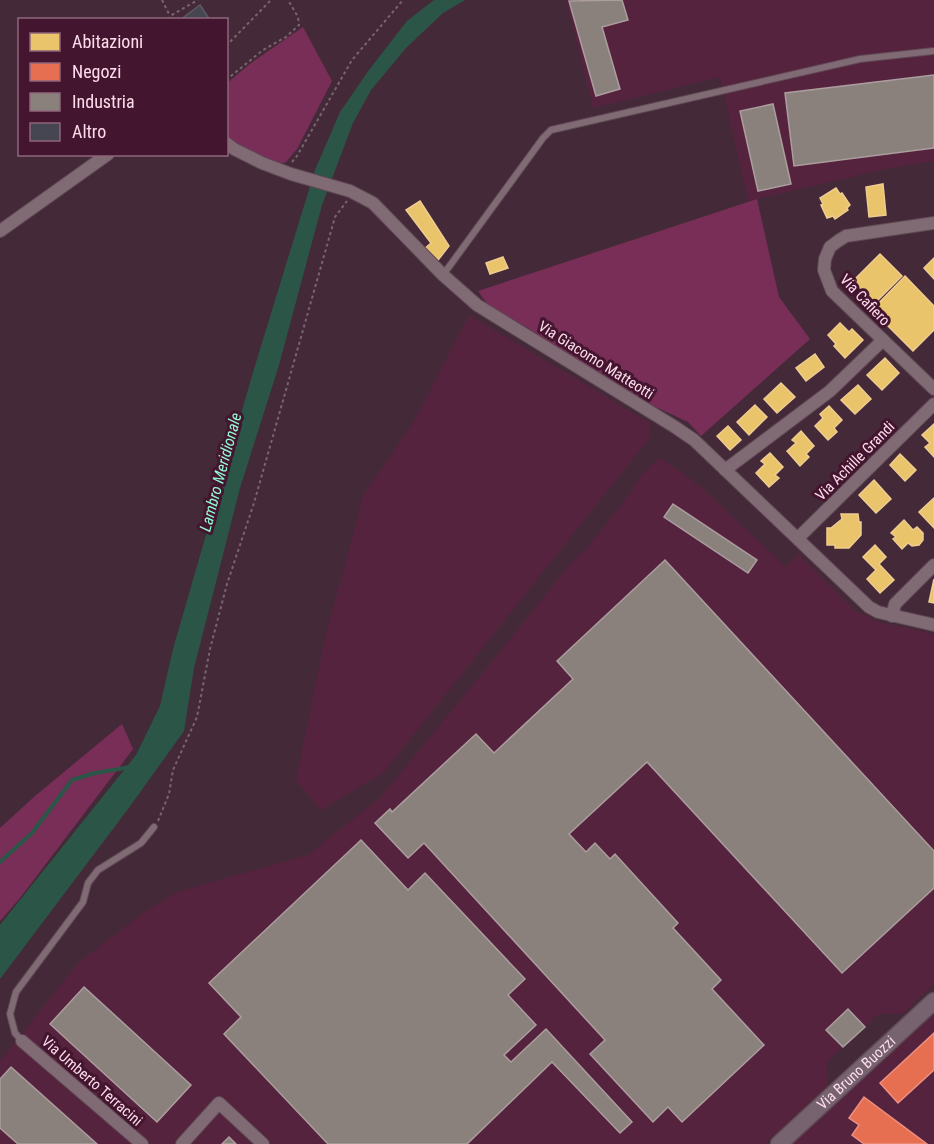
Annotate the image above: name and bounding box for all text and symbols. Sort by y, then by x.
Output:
legend [18,18,228,156]
text: Abitazioni [72,31,143,52]
text: Negozi [72,61,121,82]
text: Industria [72,91,135,112]
text: Altro [72,121,106,142]
street label: Via Cafiero [836,271,894,329]
street label: Via Giacomo Matteotti [535,317,657,403]
water label: Lambro Meridionale [195,411,245,534]
street label: Via Achille Grandi [812,418,898,504]
street label: Via Umberto Terracini [38,1032,146,1130]
street label: Via Bruno Buozzi [813,1032,899,1113]

